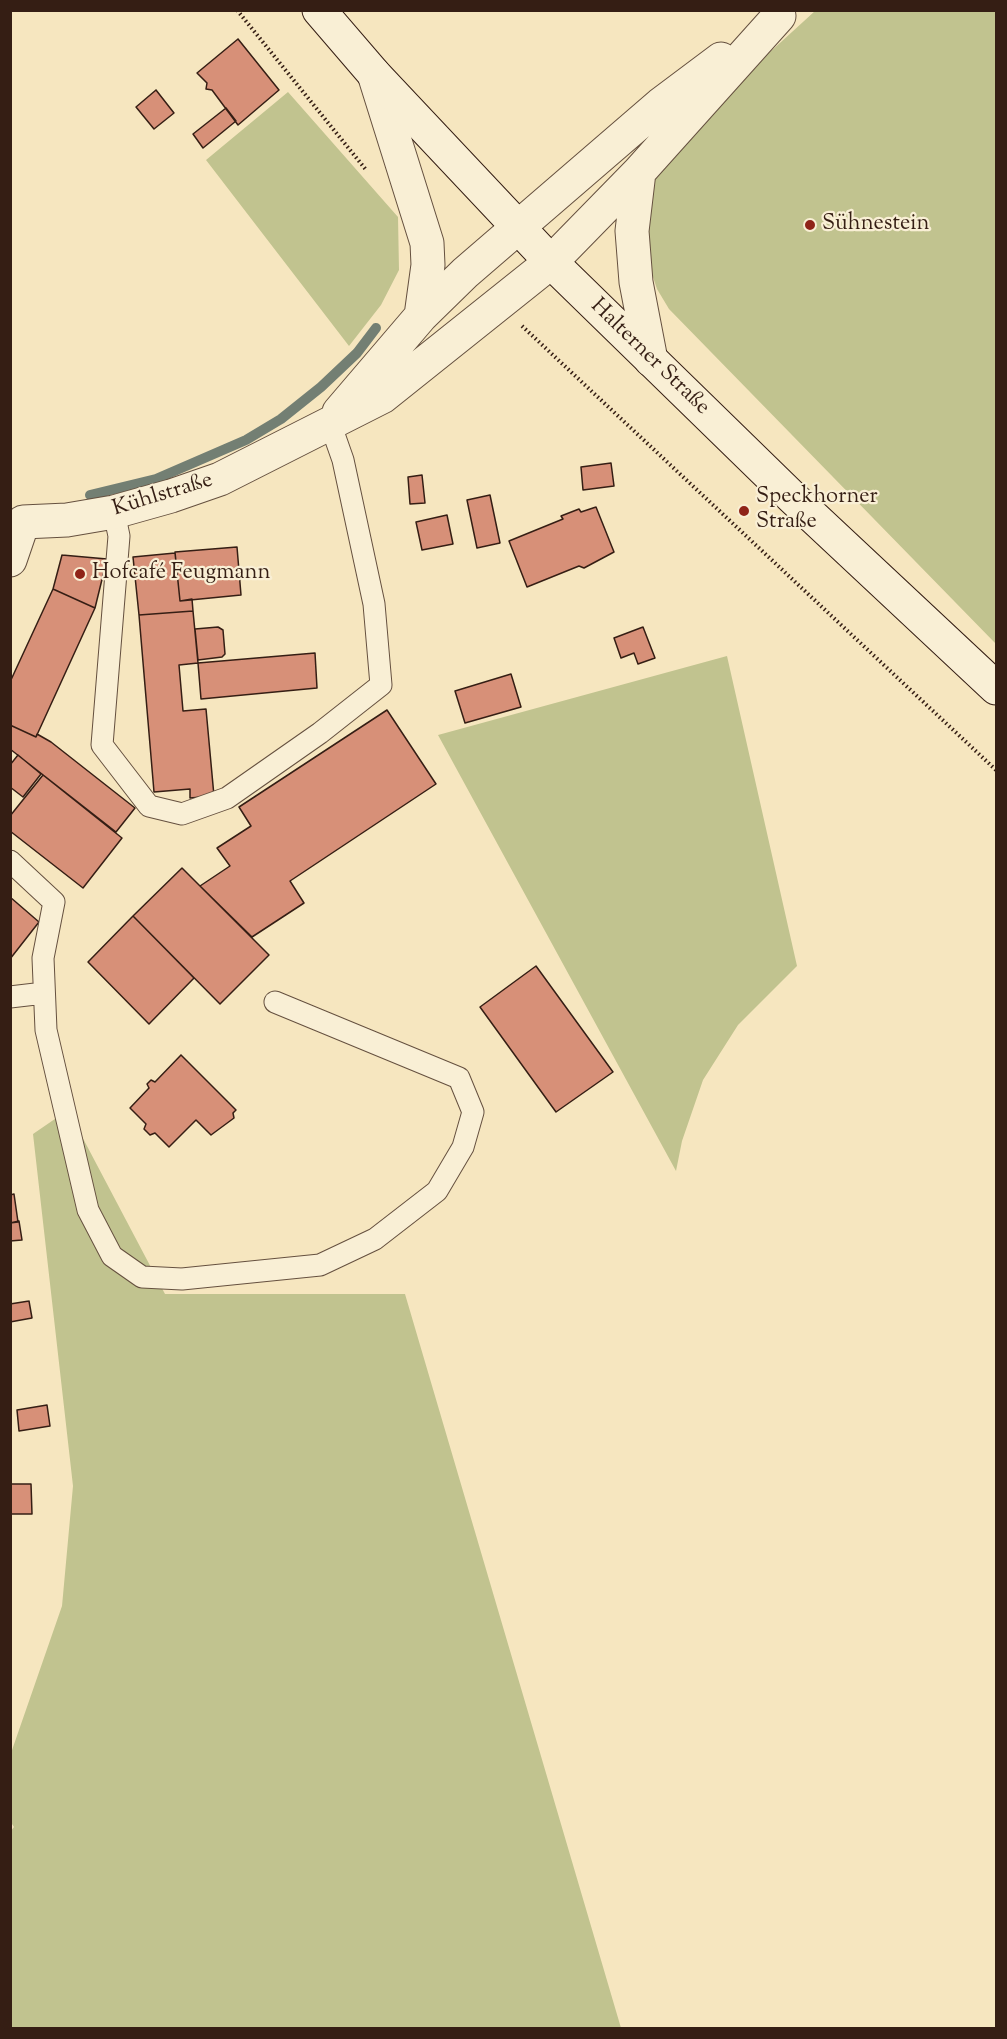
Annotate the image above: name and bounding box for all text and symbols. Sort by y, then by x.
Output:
place label: Sühnestein [822,212,929,238]
marker: Sühnestein [803,218,817,232]
street label: Halterner Straße [584,294,714,422]
street label: Kühlstraße [110,468,216,524]
place label: Speckhorner Straße [756,485,878,536]
marker: Speckhorner Straße [737,504,751,518]
place label: Hofcafé Feugmann [92,561,271,587]
marker: Hofcafé Feugmann [73,567,87,581]

